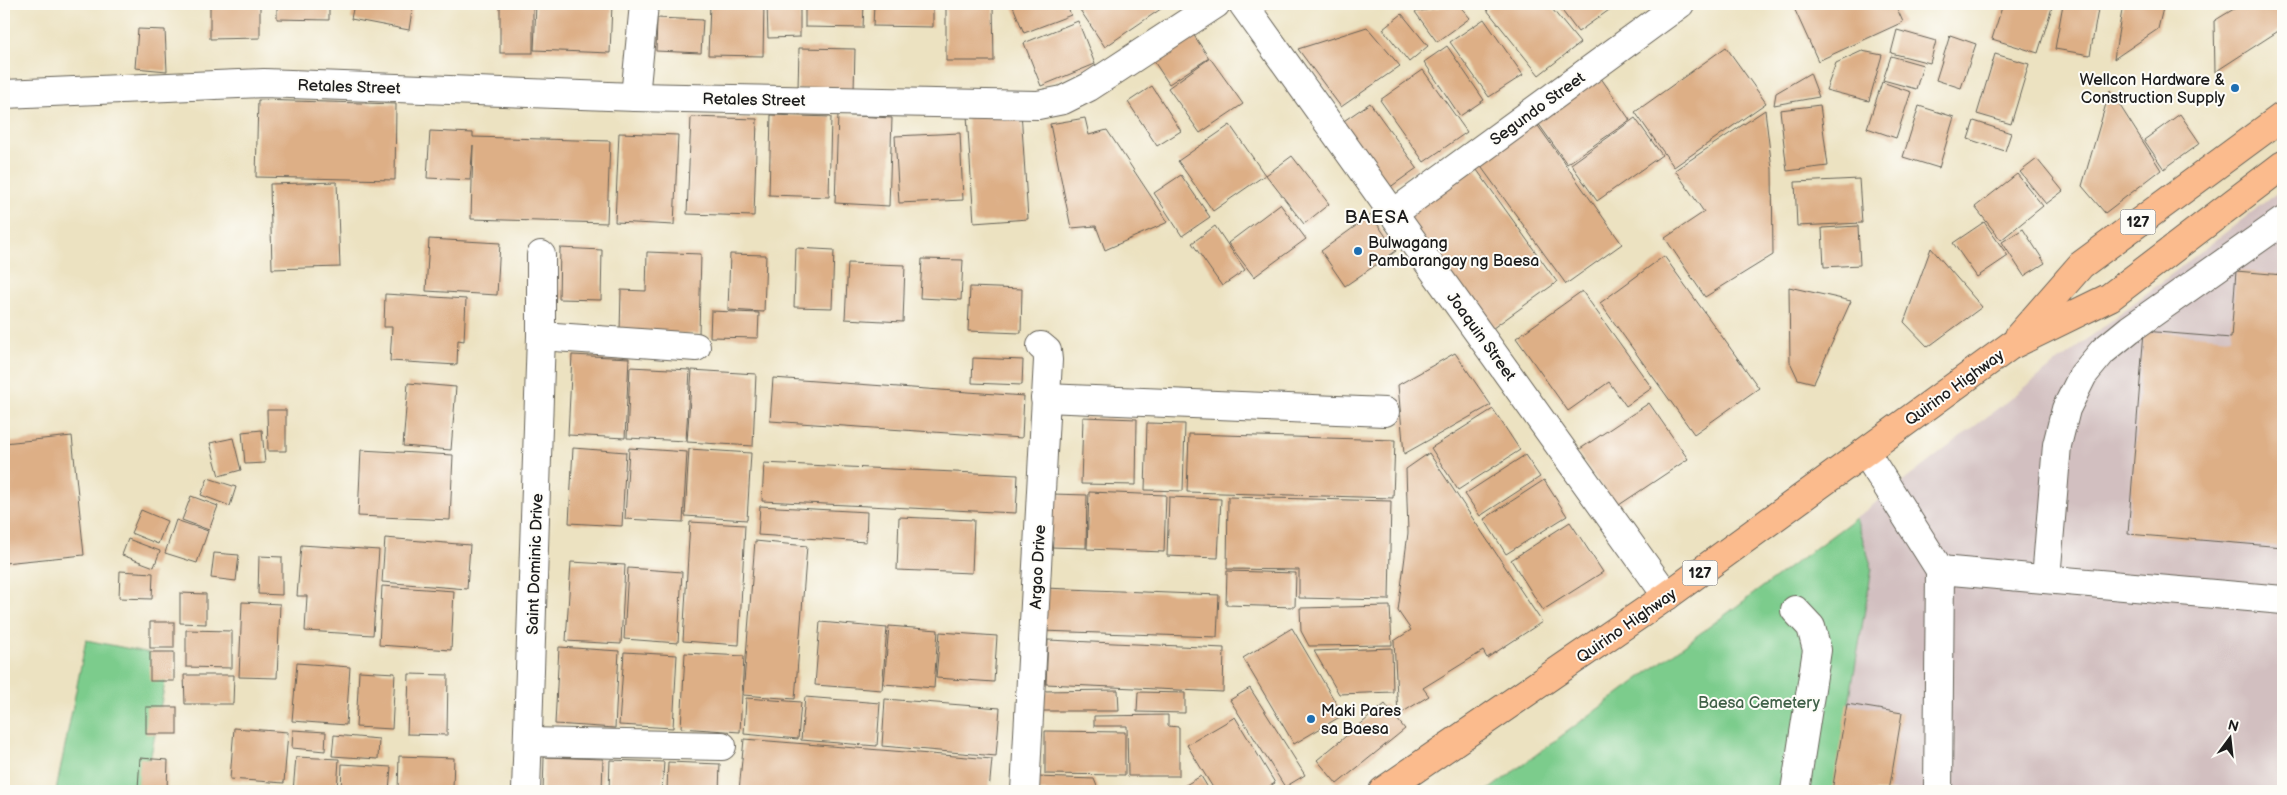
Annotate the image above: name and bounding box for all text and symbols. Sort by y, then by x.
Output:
street label: Segundo Street [1487,68,1589,150]
place label: Wellcon Hardware & Construction Supply [2080,71,2226,108]
street label: Retales Street [297,76,401,99]
marker: Wellcon Hardware & Construction Supply [2229,82,2241,94]
street label: Retales Street [702,90,806,111]
district label: BAESA [1344,206,1410,229]
road number: 127 [2120,210,2156,234]
place label: Bulwagang Pambarangay ng Baesa [1368,234,1539,271]
marker: Bulwagang Pambarangay ng Baesa [1352,245,1364,257]
street label: Joaquin Street [1442,289,1519,385]
street label: Quirino Highway [1902,346,2009,430]
street label: Saint Dominic Drive [524,493,547,635]
street label: Argao Drive [1027,524,1050,610]
road number: 127 [1682,560,1718,586]
street label: Quirino Highway [1573,584,1681,668]
park label: Baesa Cemetery [1698,694,1821,713]
place label: Maki Pares sa Baesa [1321,702,1401,739]
north arrow [2204,712,2254,762]
marker: Maki Pares sa Baesa [1305,713,1317,725]
text: N [2226,716,2241,735]

